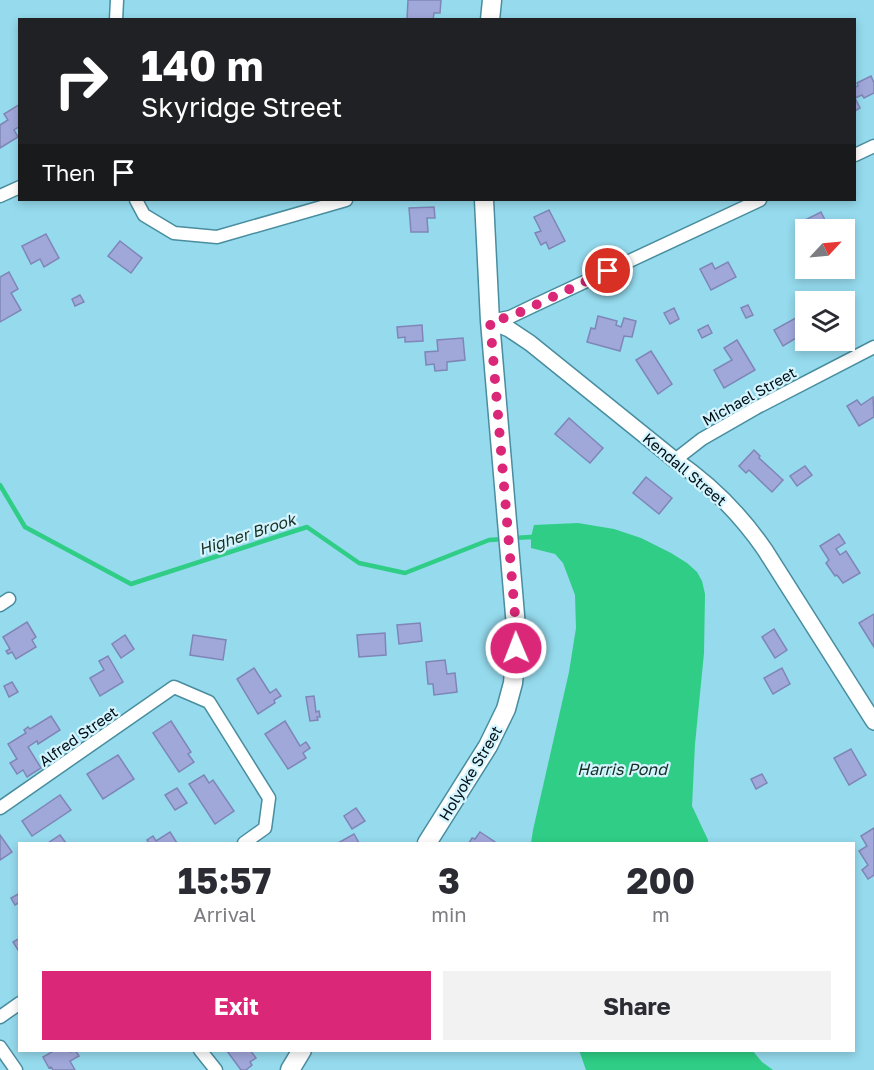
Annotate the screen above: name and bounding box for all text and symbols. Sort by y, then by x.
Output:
text: 140 m [141,40,263,90]
icon: right [42,42,120,120]
text: Skyridge Street [141,91,342,123]
icon: arrive [107,156,140,189]
text: Then [42,159,95,186]
north arrow [795,219,855,279]
map controls [795,219,855,351]
pin [582,245,633,296]
icon: arrive [591,254,624,287]
button: layers [795,291,855,351]
street label: Michael Street [699,363,799,429]
street label: Kendall Street [640,429,730,509]
water label: Higher Brook [196,508,300,559]
position arrow [484,616,548,680]
street label: Alfred Street [35,702,121,770]
street label: Holyoke Street [435,722,505,824]
water label: Harris Pond [577,759,669,779]
text: 15:57 [178,859,271,902]
text: 3 [438,859,460,902]
text: 200 [626,859,695,902]
text: Arrival [193,902,256,926]
text: min [431,902,467,926]
text: m [652,902,670,926]
button: Exit [42,971,431,1040]
button: Share [443,971,831,1040]

